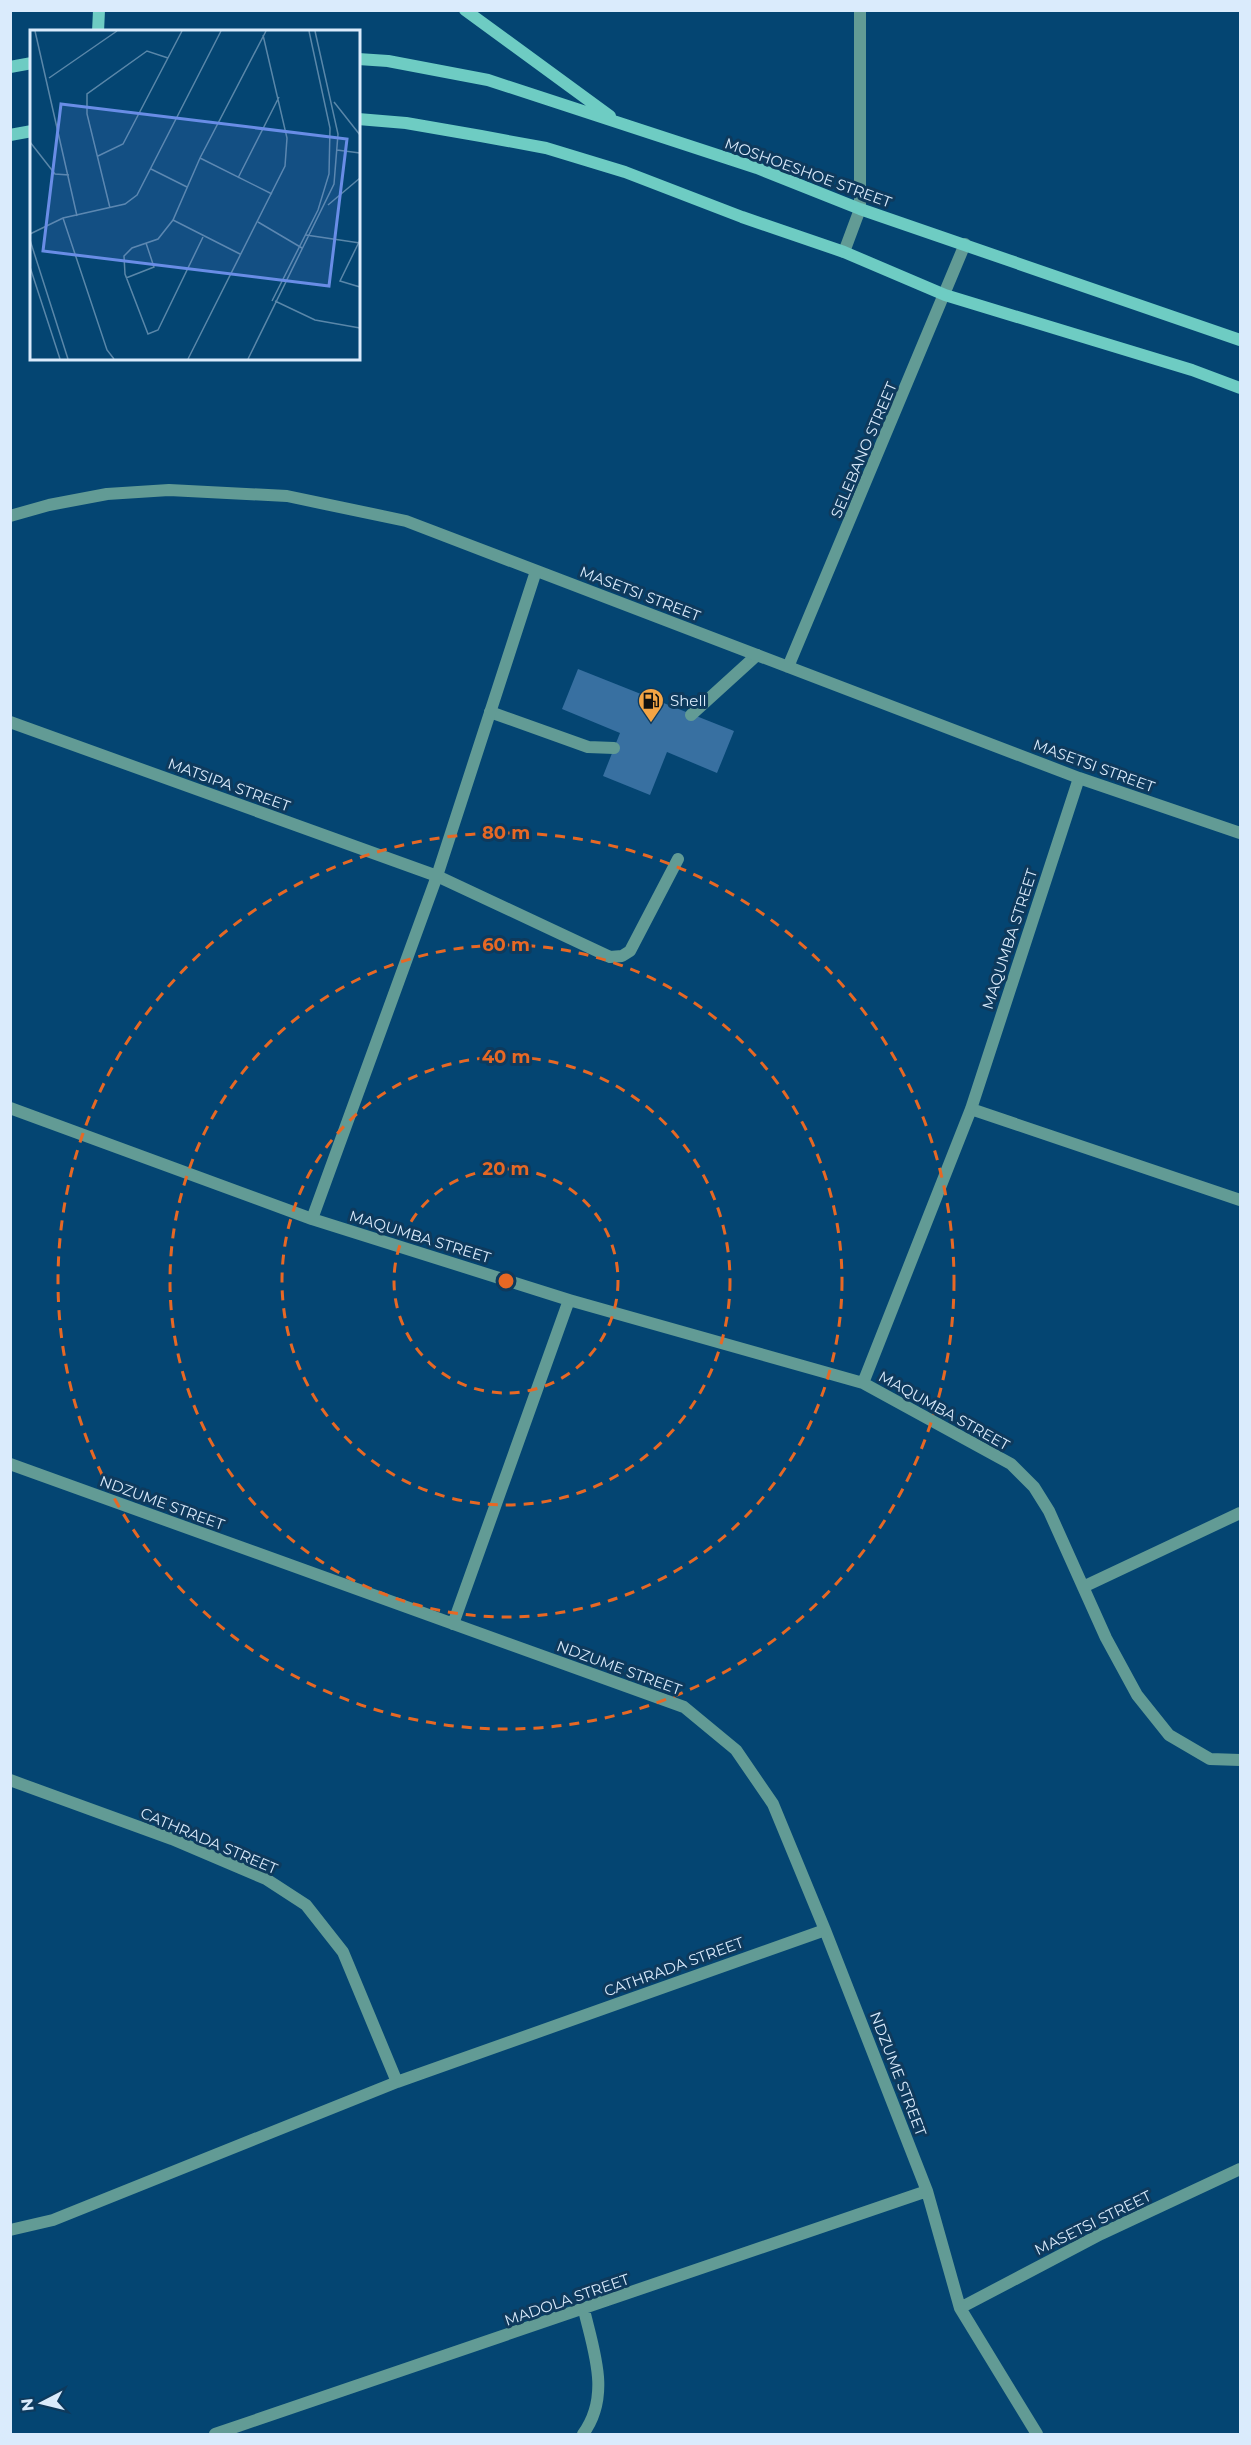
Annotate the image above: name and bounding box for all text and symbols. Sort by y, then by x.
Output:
inset map [30,30,360,360]
street label: MOSHOESHOE STREET [722,133,895,212]
street label: SELEBANO STREET [826,379,901,521]
street label: MASETSI STREET [577,562,704,625]
fuel station icon: Shell [636,686,666,724]
place label: Shell [670,691,707,710]
street label: MASETSI STREET [1031,735,1158,796]
street label: MATSIPA STREET [165,754,293,816]
text: 80 m [482,822,530,844]
street label: MAQUMBA STREET [978,866,1041,1012]
text: 60 m [482,934,530,956]
text: 40 m [482,1046,530,1068]
text: 20 m [483,1158,529,1180]
street label: MAQUMBA STREET [347,1206,494,1267]
centre of rings [496,1271,516,1291]
street label: MAQUMBA STREET [875,1367,1013,1455]
street label: NDZUME STREET [97,1471,228,1534]
street label: NDZUME STREET [554,1636,685,1699]
street label: CATHRADA STREET [138,1803,281,1878]
street label: CATHRADA STREET [601,1932,747,2001]
street label: NDZUME STREET [866,2009,931,2139]
street label: MASETSI STREET [1031,2186,1155,2259]
street label: MADOLA STREET [502,2269,632,2330]
north arrow [12,2373,72,2433]
text: N [17,2397,38,2412]

